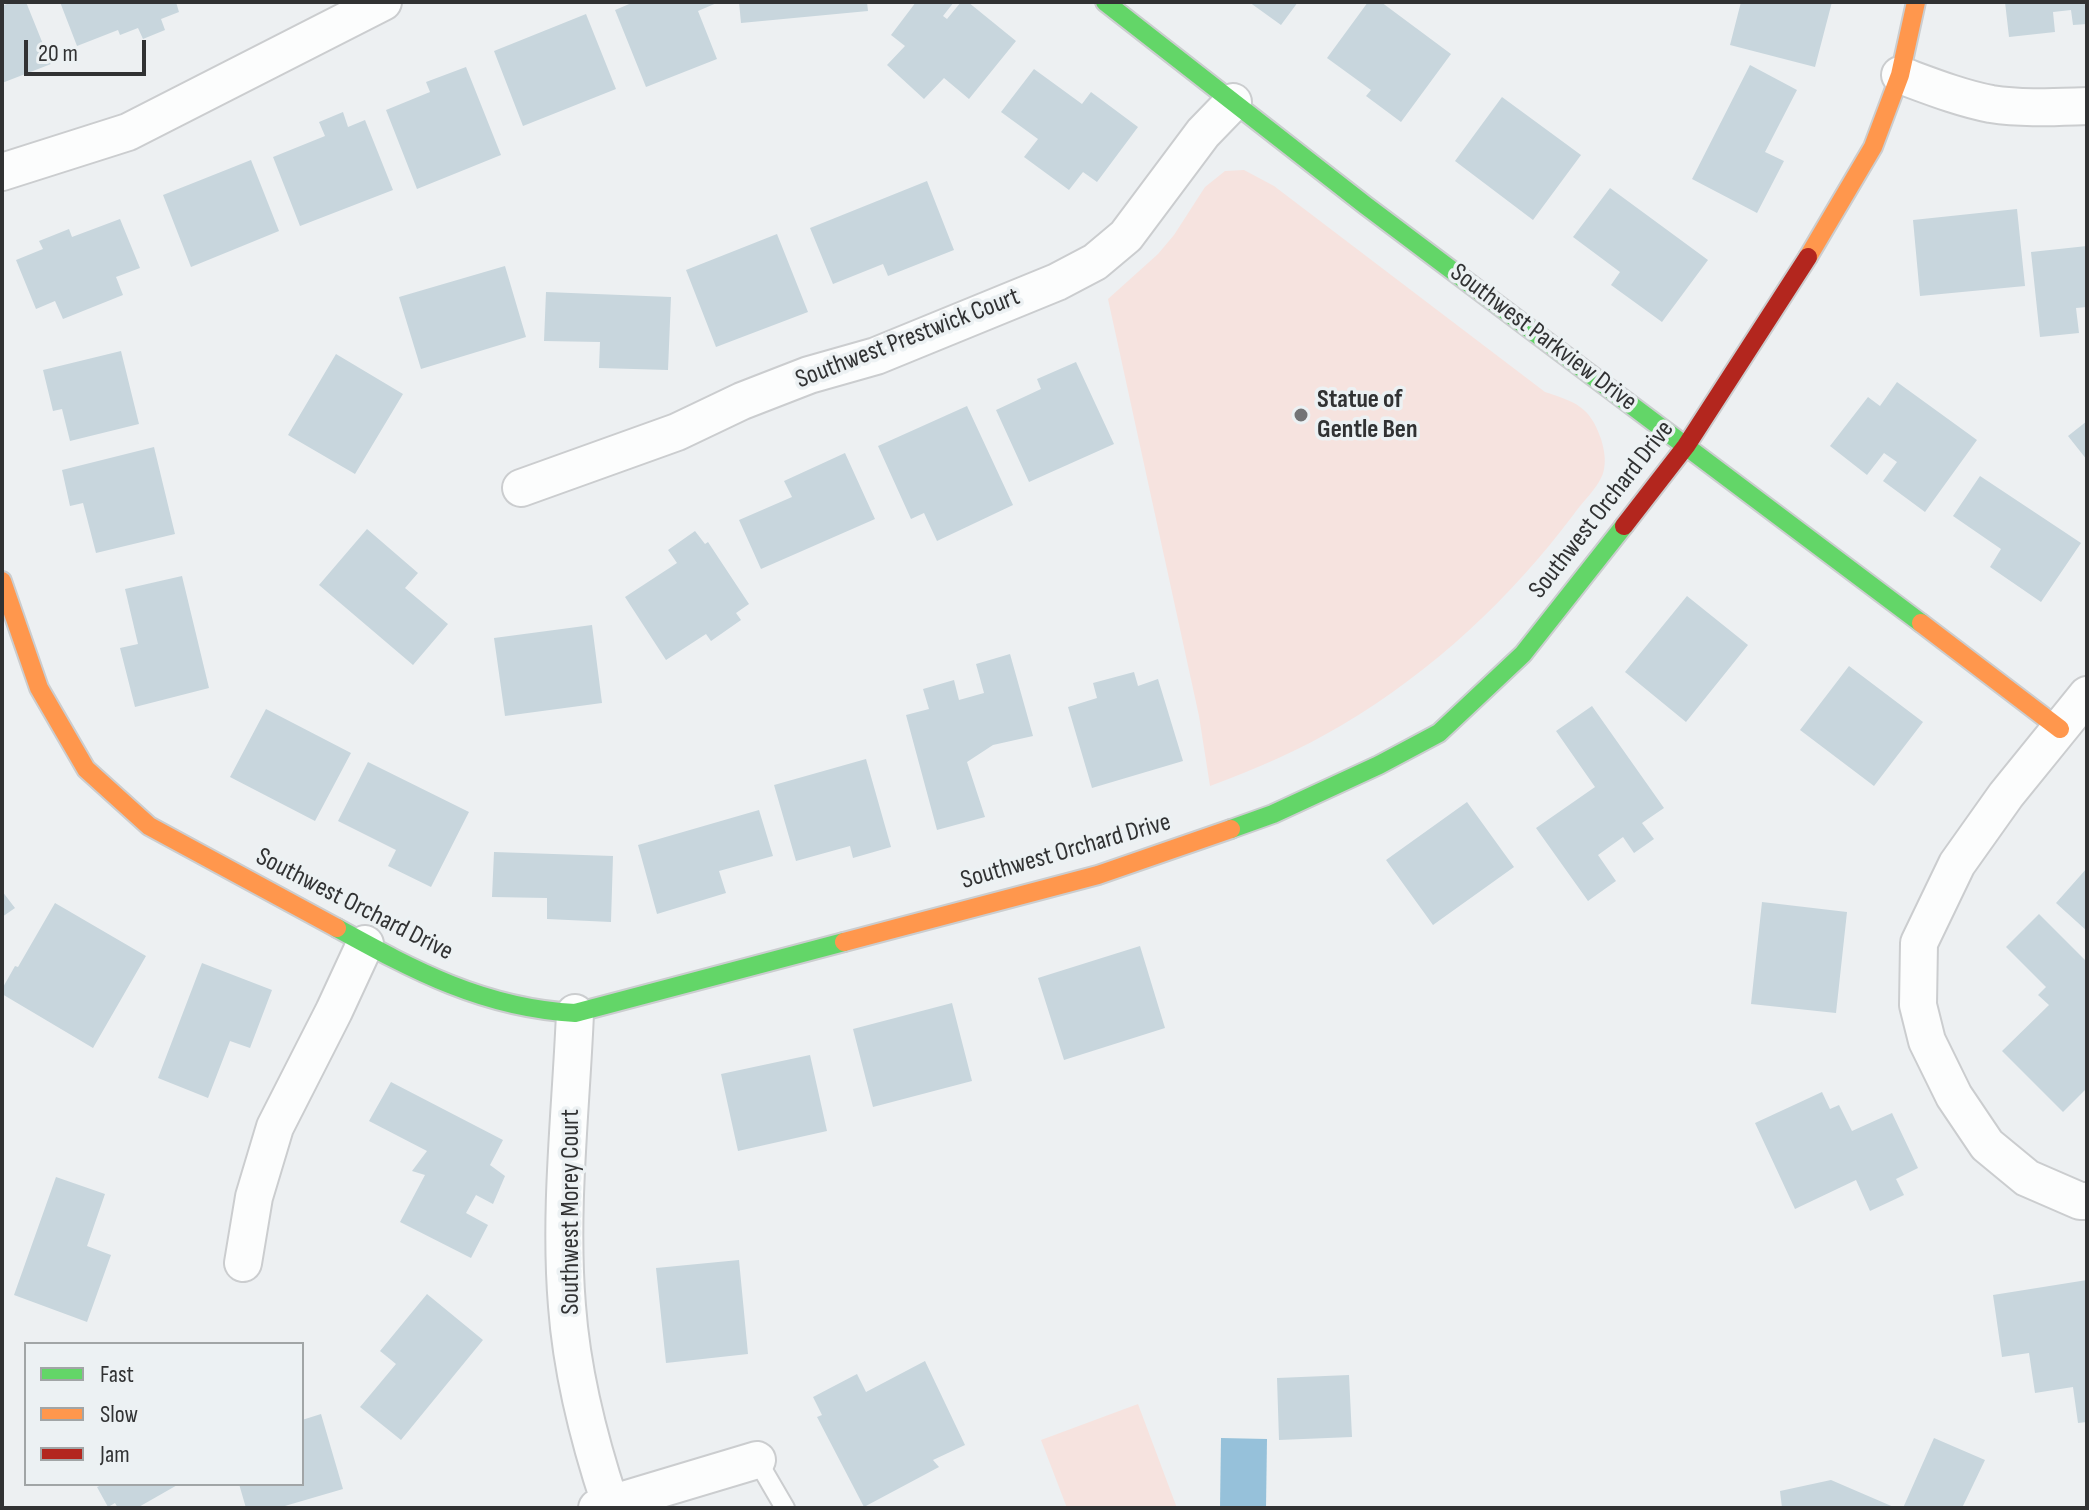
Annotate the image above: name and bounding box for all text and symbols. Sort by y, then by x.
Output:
scale bar [28,24,150,74]
text: 20 m [38,39,78,68]
street label: Southwest Parkview Drive [1444,258,1642,418]
street label: Southwest Prestwick Court [792,282,1024,396]
place label: Statue of Gentle Ben [1317,384,1418,446]
marker: Statue of Gentle Ben [1292,406,1310,424]
street label: Southwest Orchard Drive [1523,415,1681,605]
street label: Southwest Orchard Drive [957,807,1175,897]
street label: Southwest Orchard Drive [250,842,458,968]
street label: Southwest Morey Court [555,1109,587,1315]
legend [24,1342,304,1486]
text: Fast [100,1360,134,1389]
text: Slow [100,1400,138,1429]
text: Jam [100,1440,130,1469]

